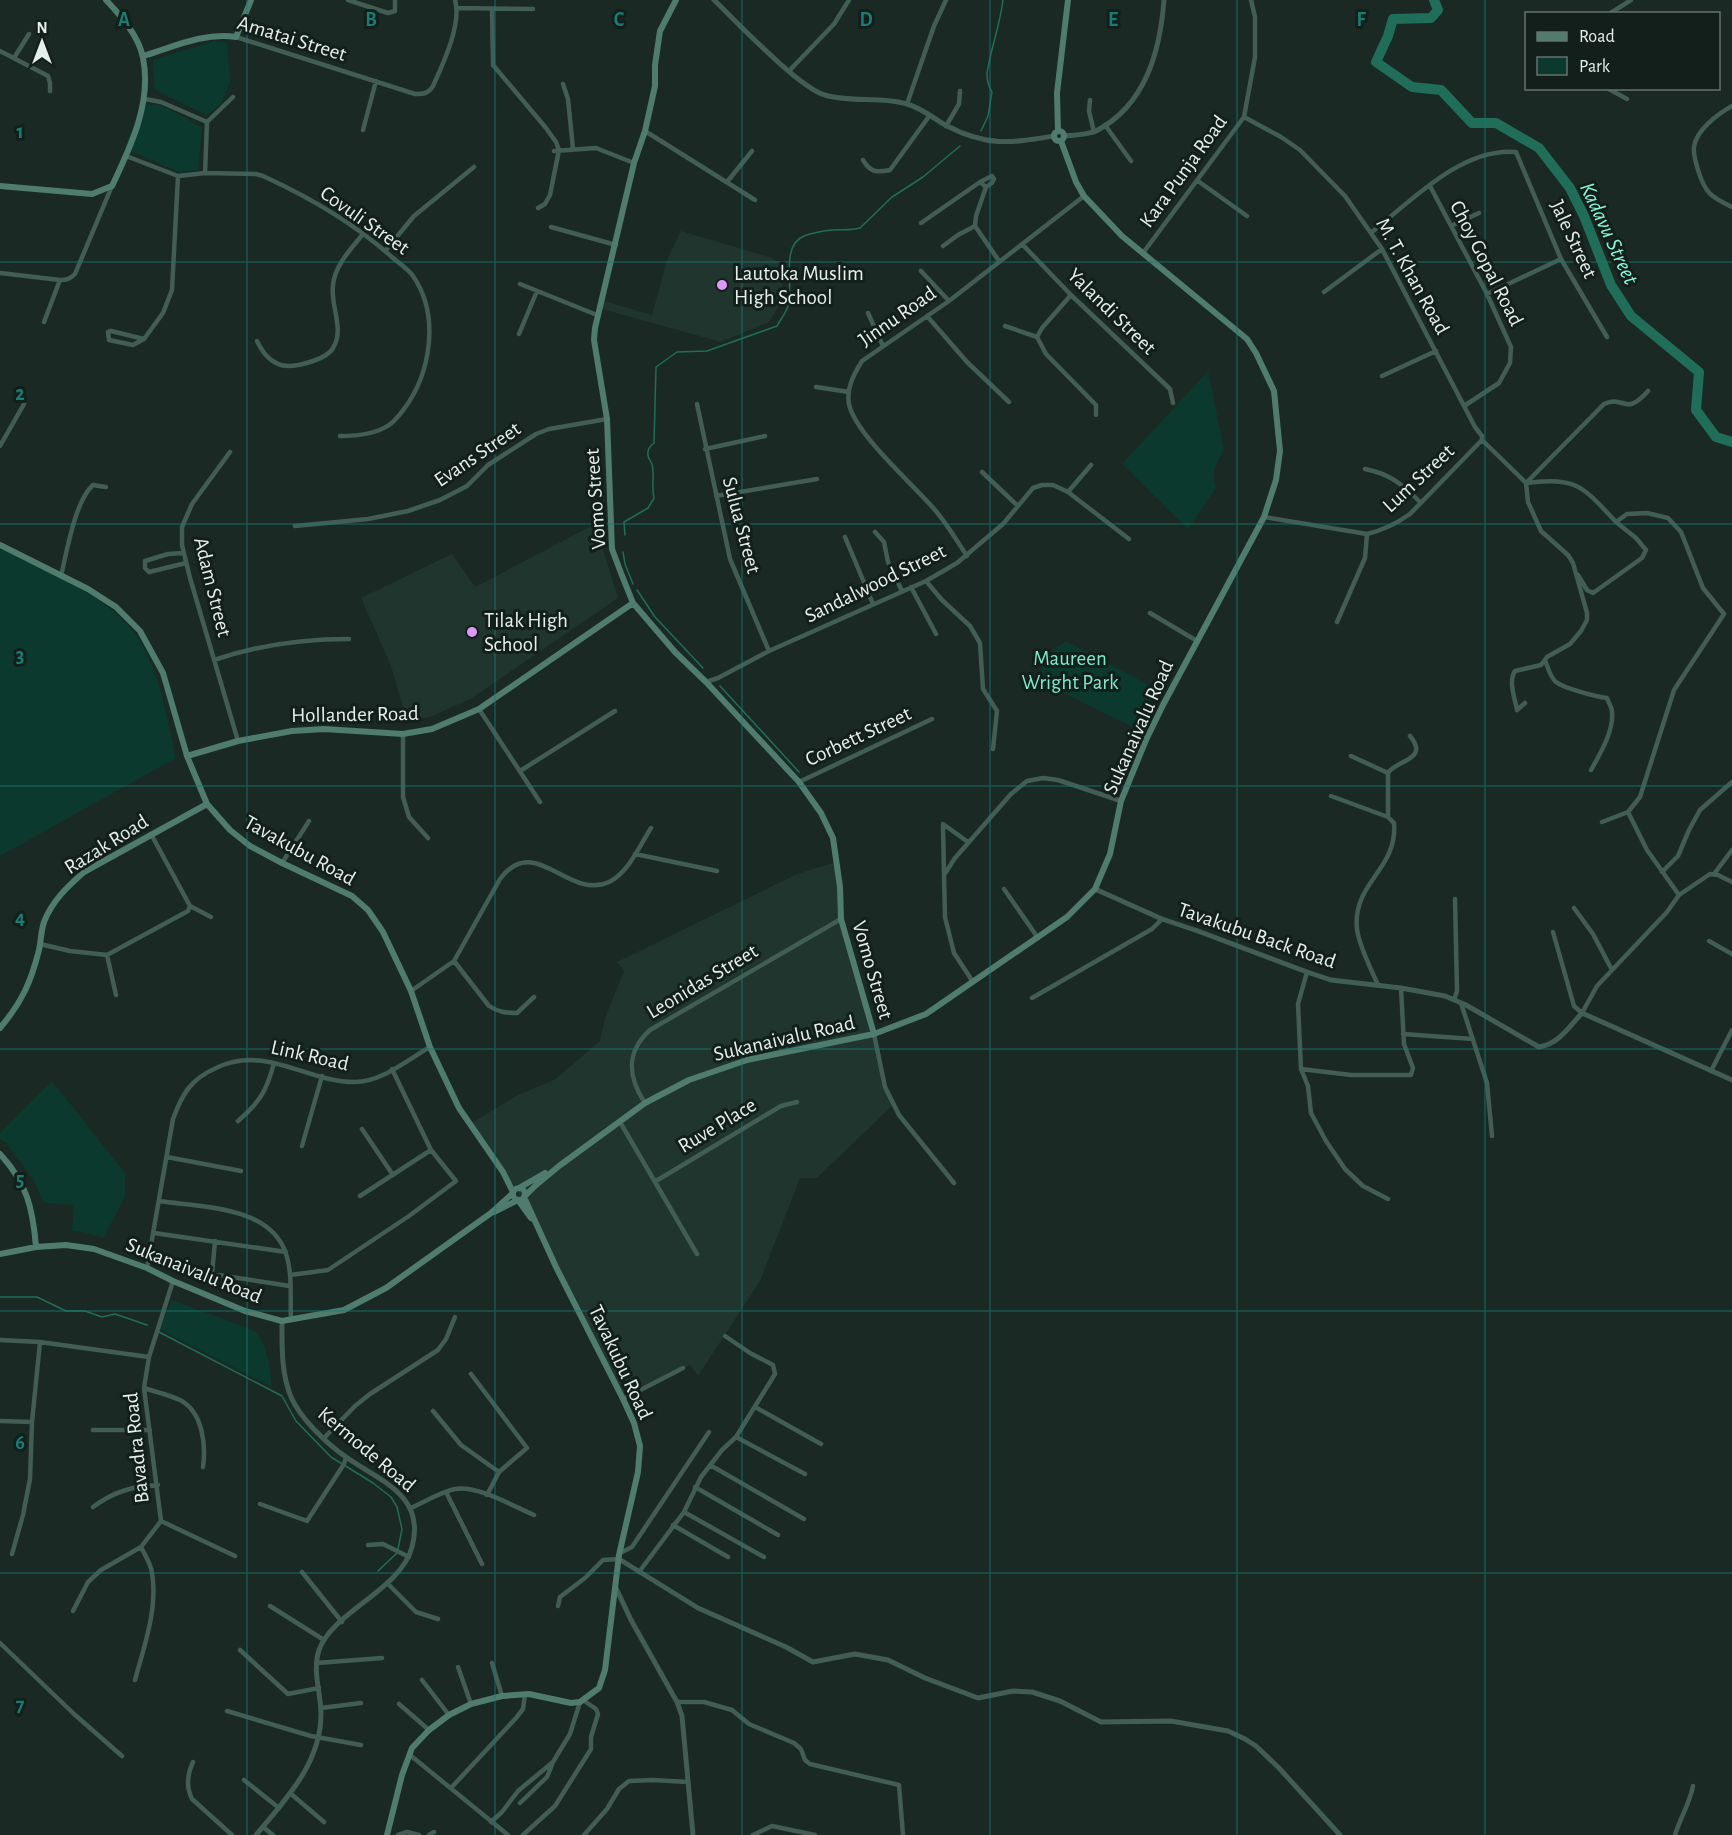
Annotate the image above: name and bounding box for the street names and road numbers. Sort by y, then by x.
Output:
street label: Amatai Street [235,12,349,65]
street label: Kara Punja Road [1136,111,1231,231]
street label: Covuli Street [316,182,413,259]
street label: Choy Gopal Road [1446,197,1527,329]
street label: Jale Street [1546,197,1601,282]
street label: M. T. Khan Road [1372,214,1453,338]
street label: Yalandi Street [1063,264,1160,359]
street label: Jinnu Road [855,282,940,351]
street label: Evans Street [430,418,524,491]
street label: Lum Street [1379,440,1458,516]
street label: Vomo Street [581,448,609,550]
street label: Sulua Street [719,475,765,576]
street label: Adam Street [190,535,235,639]
street label: Sandalwood Street [801,540,949,627]
street label: Sukanaivalu Road [1100,657,1177,797]
street label: Hollander Road [291,703,419,726]
street label: Corbett Street [802,703,915,770]
street label: Razak Road [61,811,152,878]
street label: Tavakubu Road [241,811,359,890]
street label: Tavakubu Back Road [1175,899,1339,972]
street label: Vomo Street [849,919,897,1022]
street label: Leonidas Street [643,940,762,1023]
street label: Sukanaivalu Road [711,1012,857,1065]
street label: Link Road [269,1036,351,1075]
street label: Ruve Place [675,1094,760,1157]
street label: Sukanaivalu Road [123,1234,265,1307]
street label: Tavakubu Road [585,1302,656,1423]
street label: Bavadra Road [120,1391,153,1504]
street label: Kermode Road [314,1403,420,1496]

